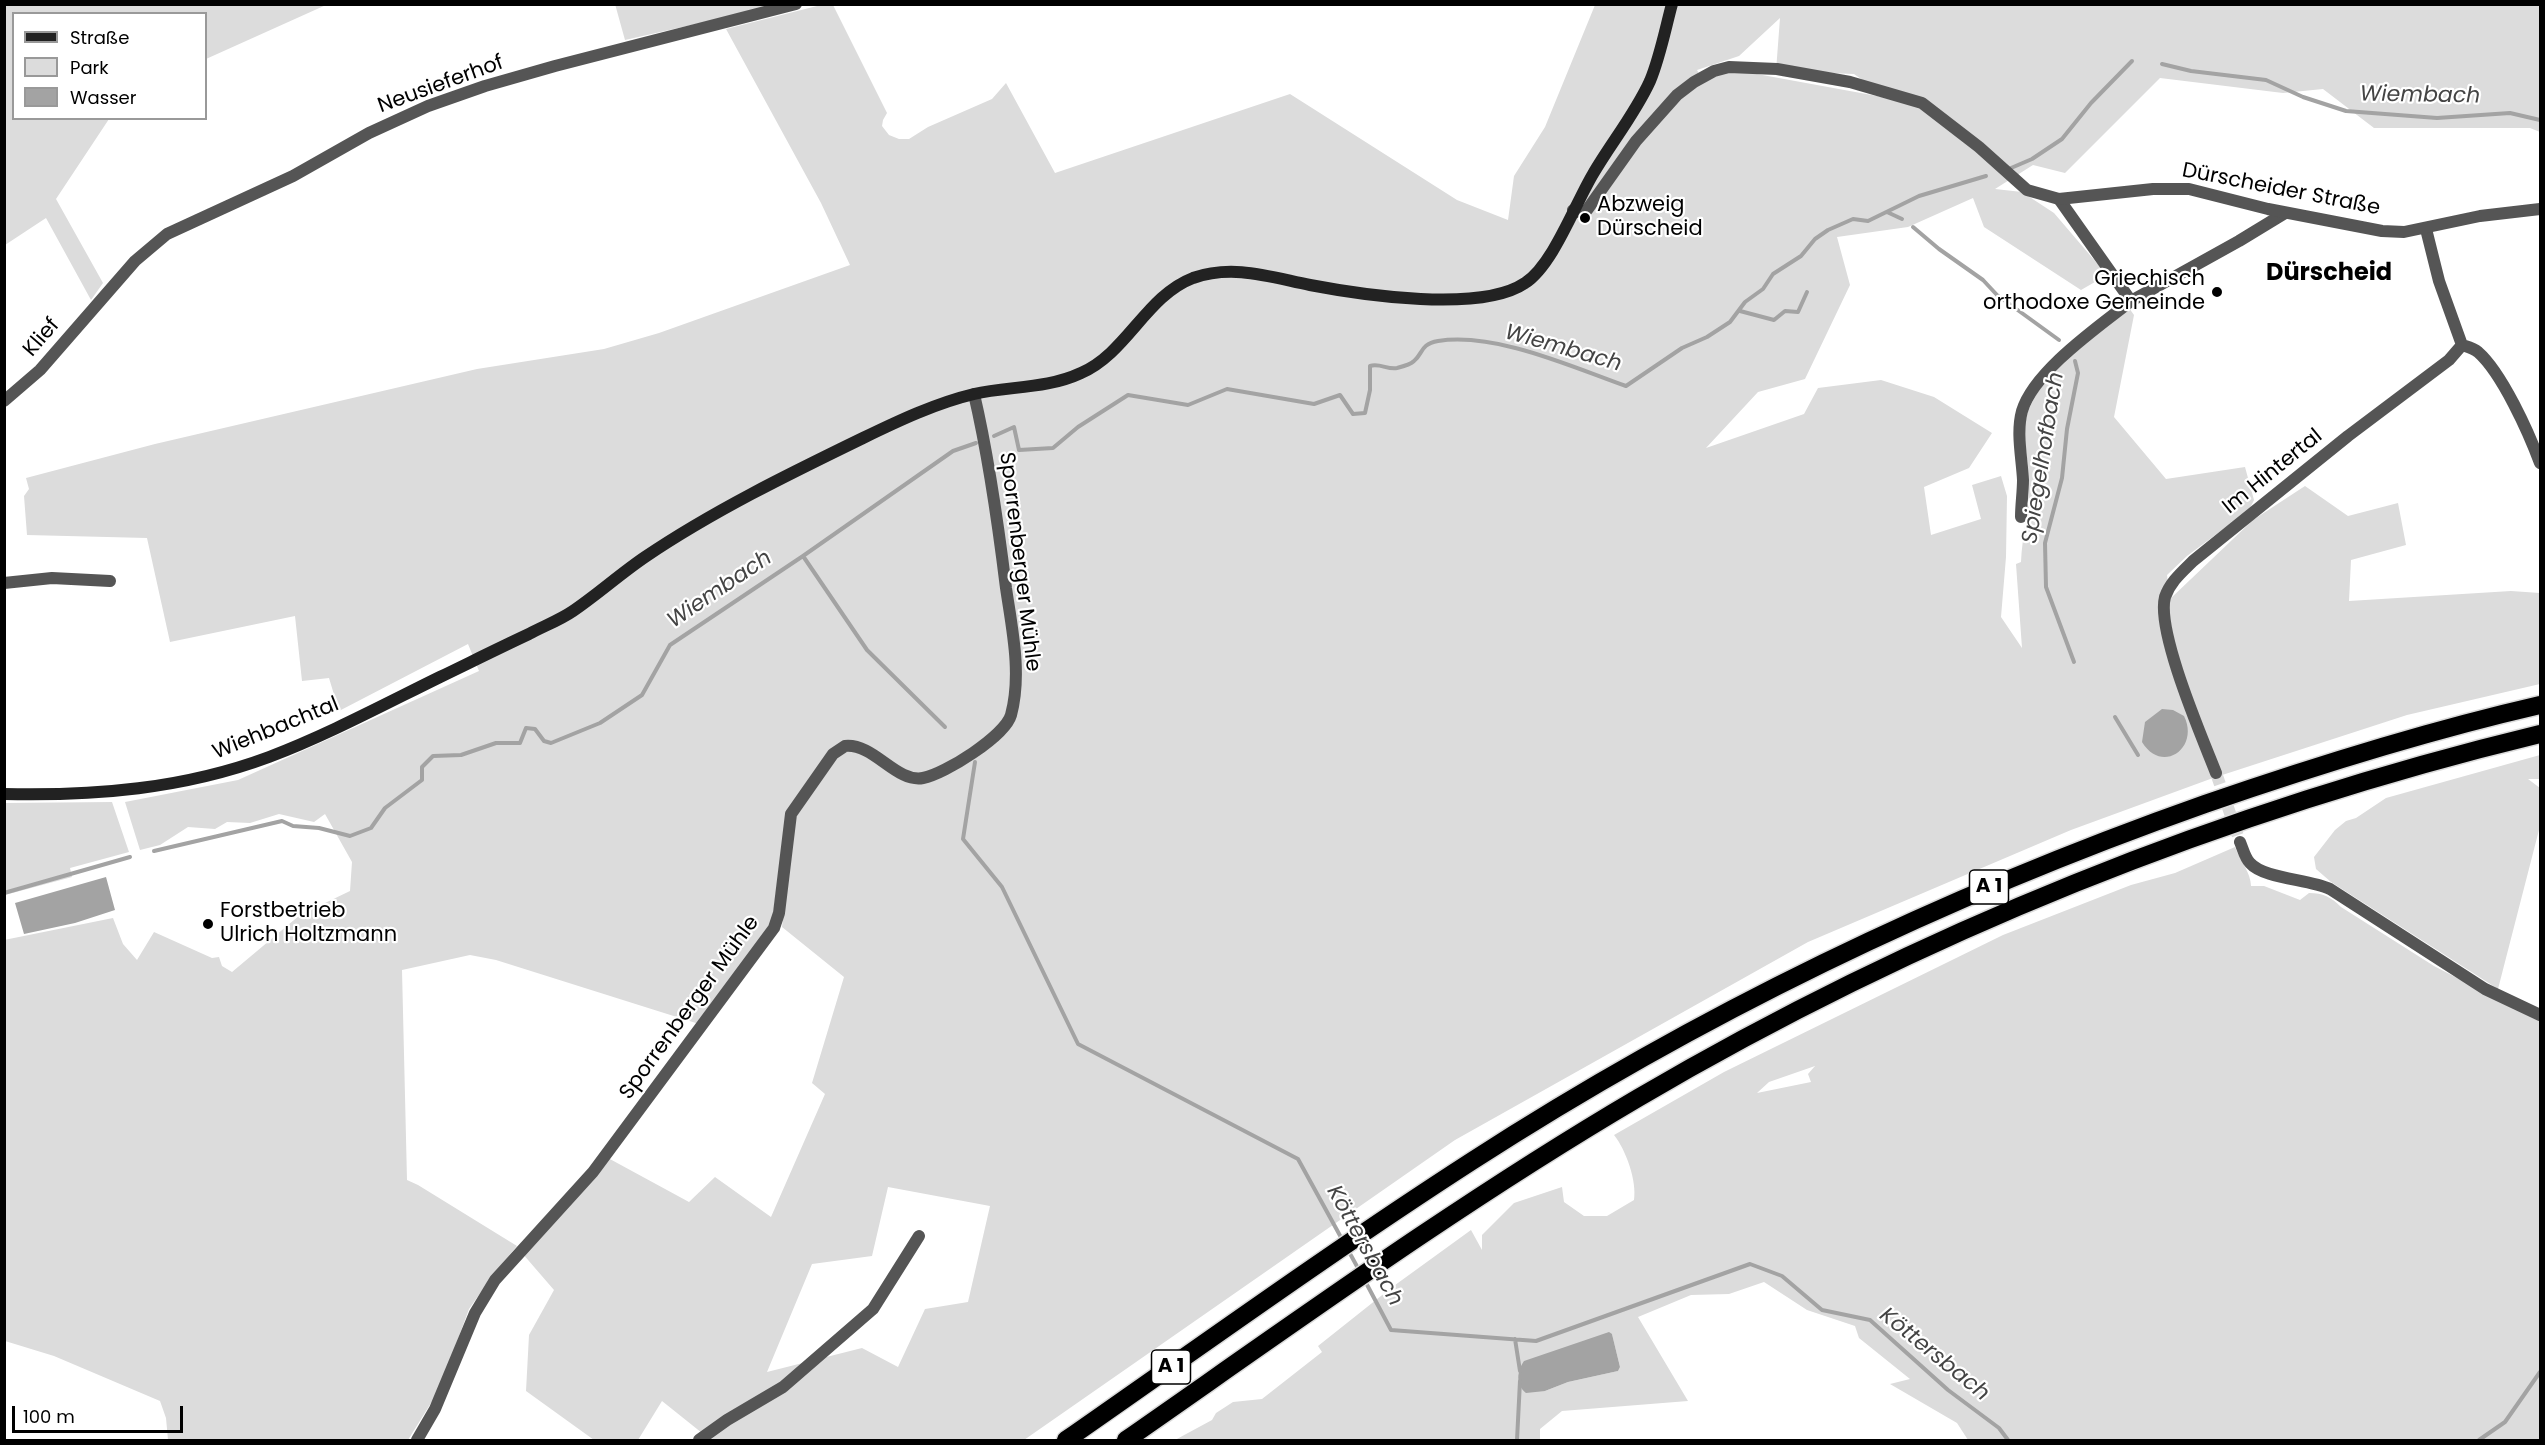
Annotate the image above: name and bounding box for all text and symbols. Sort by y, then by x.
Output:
legend [12,12,207,120]
text: Straße [70,25,129,50]
street label: Neusieferhof [375,51,507,119]
text: Park [70,55,109,80]
water label: Wiembach [2360,82,2480,110]
text: Wasser [70,85,136,110]
street label: Dürscheider Straße [2180,158,2382,222]
place label: Abzweig Dürscheid [1597,193,1703,243]
marker: Abzweig Dürscheid [1578,211,1592,225]
district label: Dürscheid [2266,260,2392,288]
place label: Griechisch orthodoxe Gemeinde [1983,267,2205,317]
marker: Griechisch orthodoxe Gemeinde [2210,285,2224,299]
street label: Klief [18,314,66,362]
water label: Wiembach [1502,320,1624,378]
water label: Spiegelhofbach [2017,370,2071,546]
street label: Im Hintertal [2218,424,2328,520]
street label: Sporrenberger Mühle [993,451,1045,673]
water label: Wiembach [663,545,777,635]
street label: Wiehbachtal [209,692,343,766]
road number: A 1 [1970,870,2008,904]
place label: Forstbetrieb Ulrich Holtzmann [220,899,397,949]
street label: Sporrenberger Mühle [615,911,765,1105]
marker: Forstbetrieb Ulrich Holtzmann [201,917,215,931]
water label: Köttersbach [1320,1181,1408,1311]
water label: Köttersbach [1874,1303,1994,1407]
road number: A 1 [1152,1350,1190,1384]
scale bar [15,1394,186,1432]
text: 100 m [23,1404,75,1429]

